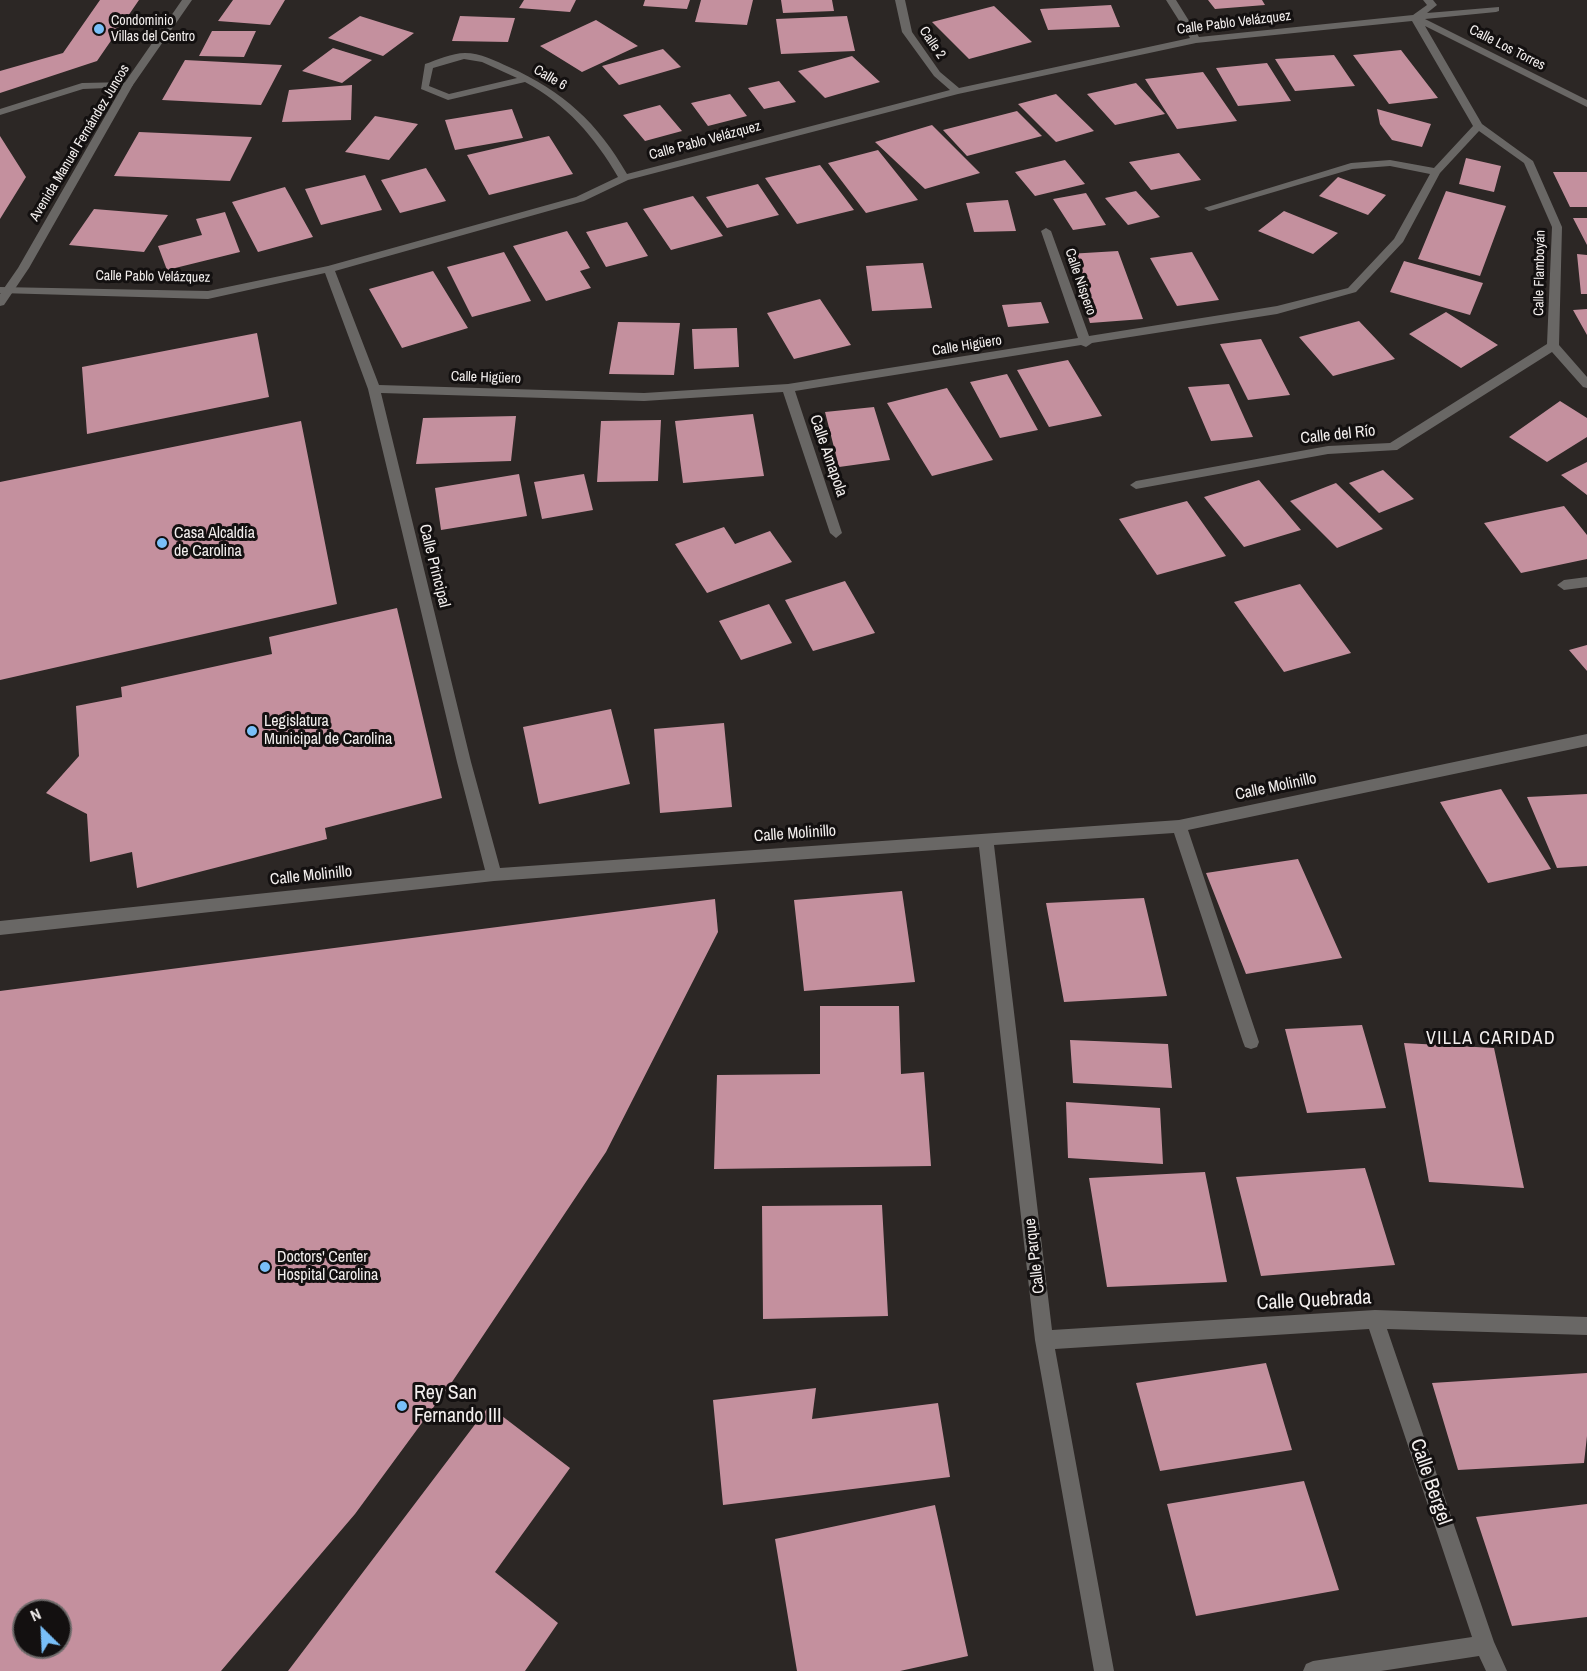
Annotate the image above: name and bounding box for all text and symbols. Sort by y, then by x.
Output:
street label: Calle Pablo Velázquez [1176,8,1292,38]
place label: Condominio Villas del Centro [111,13,195,46]
marker: Condominio Villas del Centro [92,22,106,36]
street label: Calle Los Torres [1466,22,1548,74]
street label: Calle 2 [915,23,949,63]
street label: Avenida Manuel Fernández Juncos [26,62,134,224]
street label: Calle 6 [530,62,570,94]
street label: Calle Pablo Velázquez [647,118,763,164]
street label: Calle Flamboyán [1531,230,1549,316]
street label: Calle Níspero [1061,246,1099,318]
street label: Calle Pablo Velázquez [95,268,211,286]
street label: Calle Higüero [931,332,1003,360]
street label: Calle Higüero [451,368,521,388]
street label: Calle Amapola [805,413,851,499]
street label: Calle del Río [1300,422,1376,448]
street label: Calle Principal [414,522,454,610]
place label: Casa Alcaldía de Carolina [174,524,255,562]
marker: Casa Alcaldía de Carolina [155,536,169,550]
place label: Legislatura Municipal de Carolina [264,712,392,750]
marker: Legislatura Municipal de Carolina [245,724,259,738]
street label: Calle Molinillo [1234,769,1318,805]
street label: Calle Molinillo [753,822,837,846]
street label: Calle Molinillo [269,862,353,890]
district label: VILLA CARIDAD [1426,1028,1556,1050]
street label: Calle Parque [1021,1217,1049,1295]
place label: Doctors' Center Hospital Carolina [277,1248,378,1286]
marker: Doctors' Center Hospital Carolina [258,1260,272,1274]
street label: Calle Quebrada [1256,1286,1372,1316]
place label: Rey San Fernando III [414,1382,502,1429]
marker: Rey San Fernando III [395,1399,409,1413]
street label: Calle Bergel [1404,1436,1456,1528]
north arrow [12,1599,72,1659]
text: N [27,1602,44,1626]

